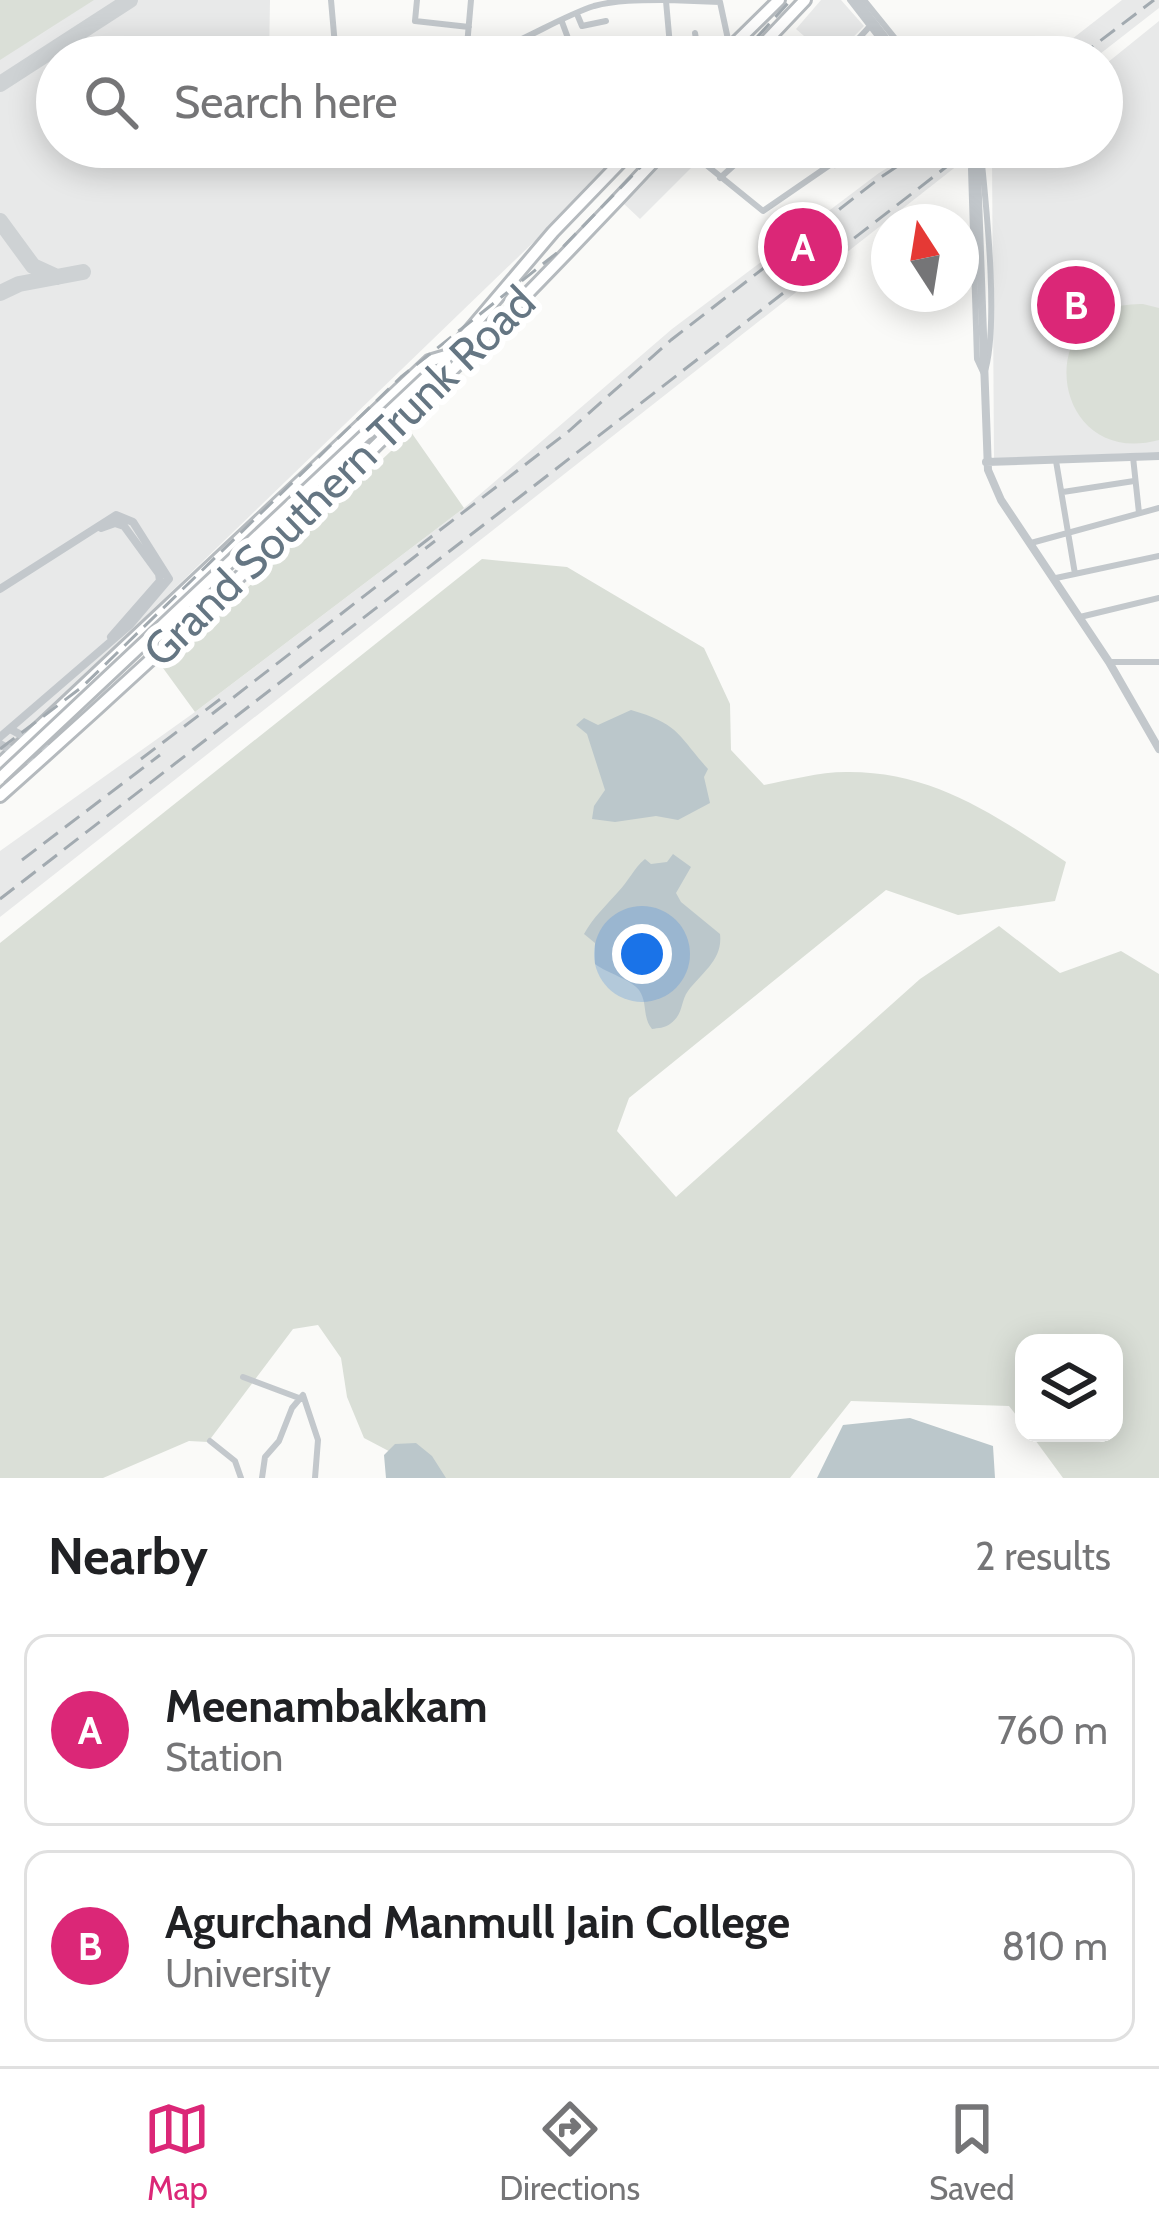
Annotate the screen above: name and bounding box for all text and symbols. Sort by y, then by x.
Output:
search box [36,36,1123,168]
icon: search [78,69,144,135]
text: Search here [174,75,398,129]
pin: A [764,202,842,292]
north arrow [871,204,979,312]
pin: B [1037,260,1115,350]
street label: Grand Southern Trunk Road [132,275,546,677]
your location [612,924,672,984]
map controls [1015,1334,1123,1442]
button: layers [1015,1334,1123,1442]
text: Nearby [48,1525,208,1587]
text: 2 results [975,1532,1111,1580]
text: Meenambakkam [165,1679,488,1733]
text: A [78,1706,102,1754]
text: 760 m [997,1706,1108,1754]
text: Station [165,1733,283,1781]
text: Agurchand Manmull Jain College [165,1895,790,1949]
text: B [78,1922,102,1970]
text: 810 m [1001,1922,1108,1970]
text: University [165,1949,331,1997]
tab: Map [144,2096,210,2208]
tab: Directions [499,2096,640,2208]
tab: Saved [929,2096,1015,2208]

